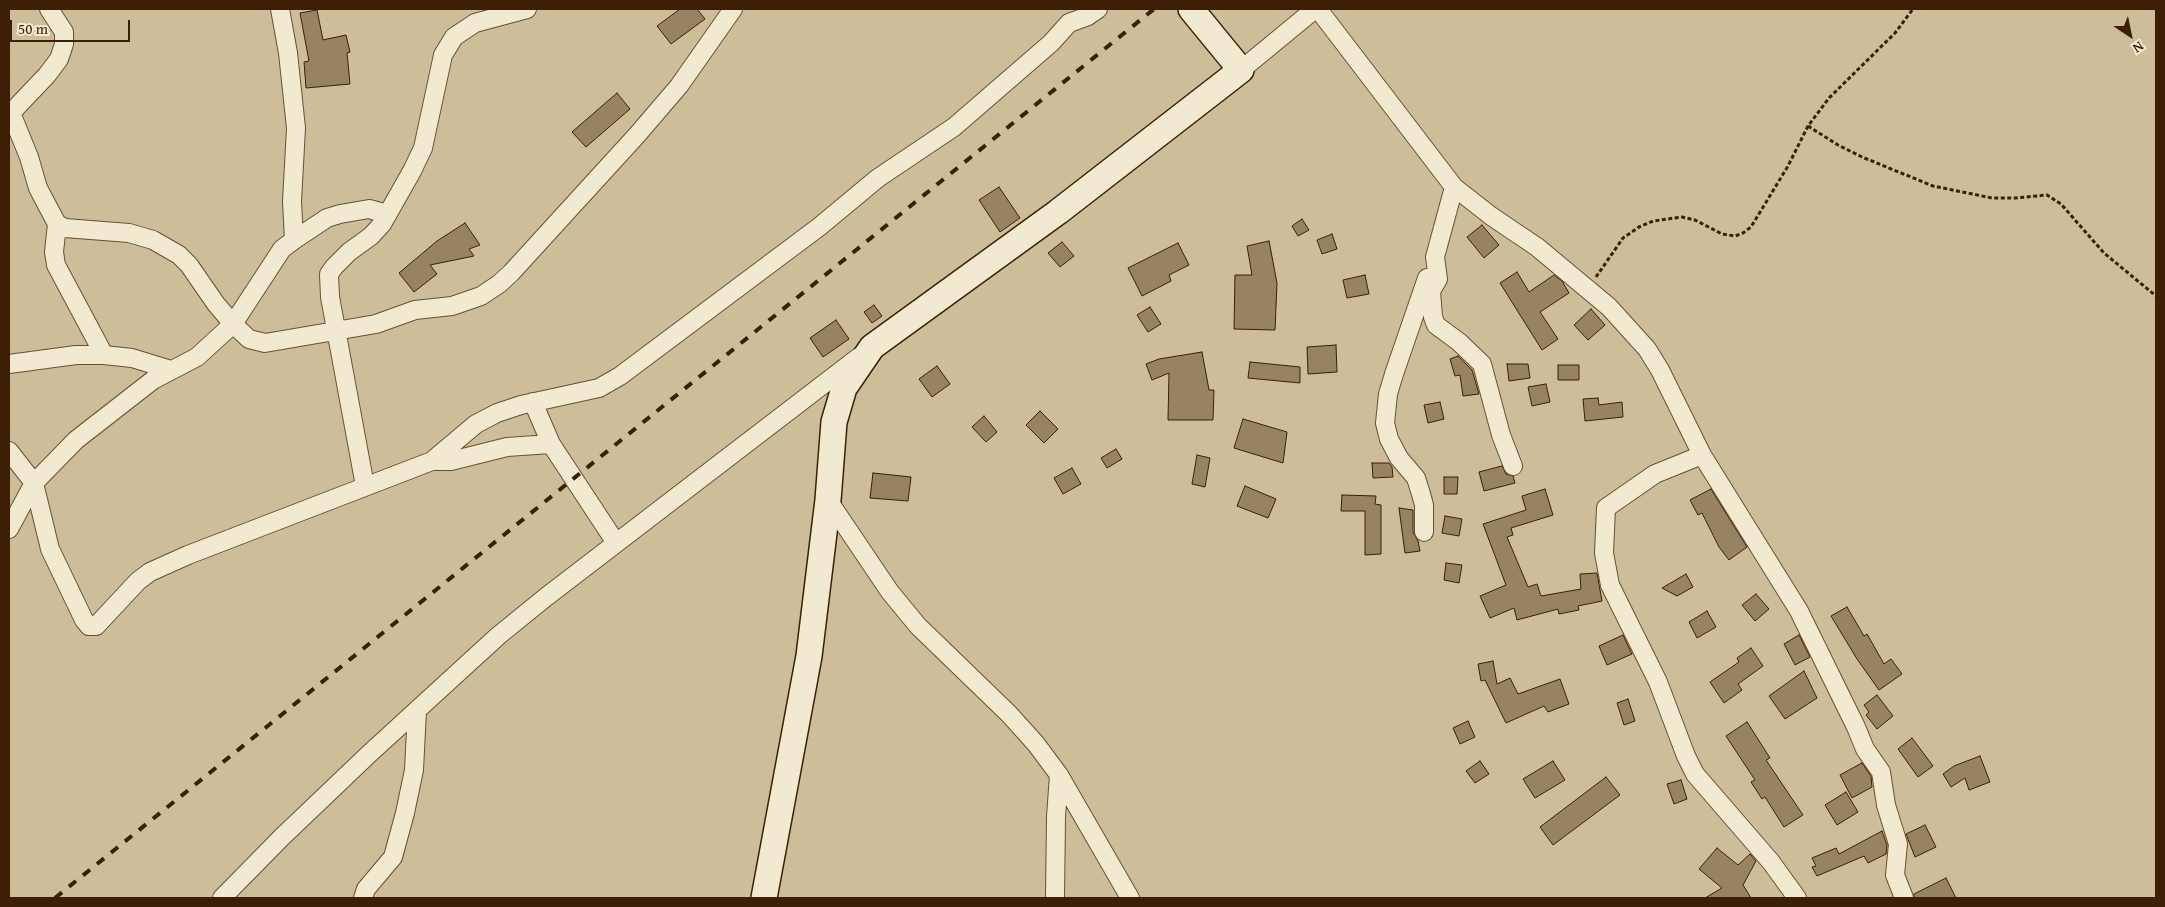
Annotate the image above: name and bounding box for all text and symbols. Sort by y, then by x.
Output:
scale bar [12,10,132,42]
north arrow [2105,10,2155,60]
text: 50 m [18,18,48,39]
text: N [2129,37,2148,58]

